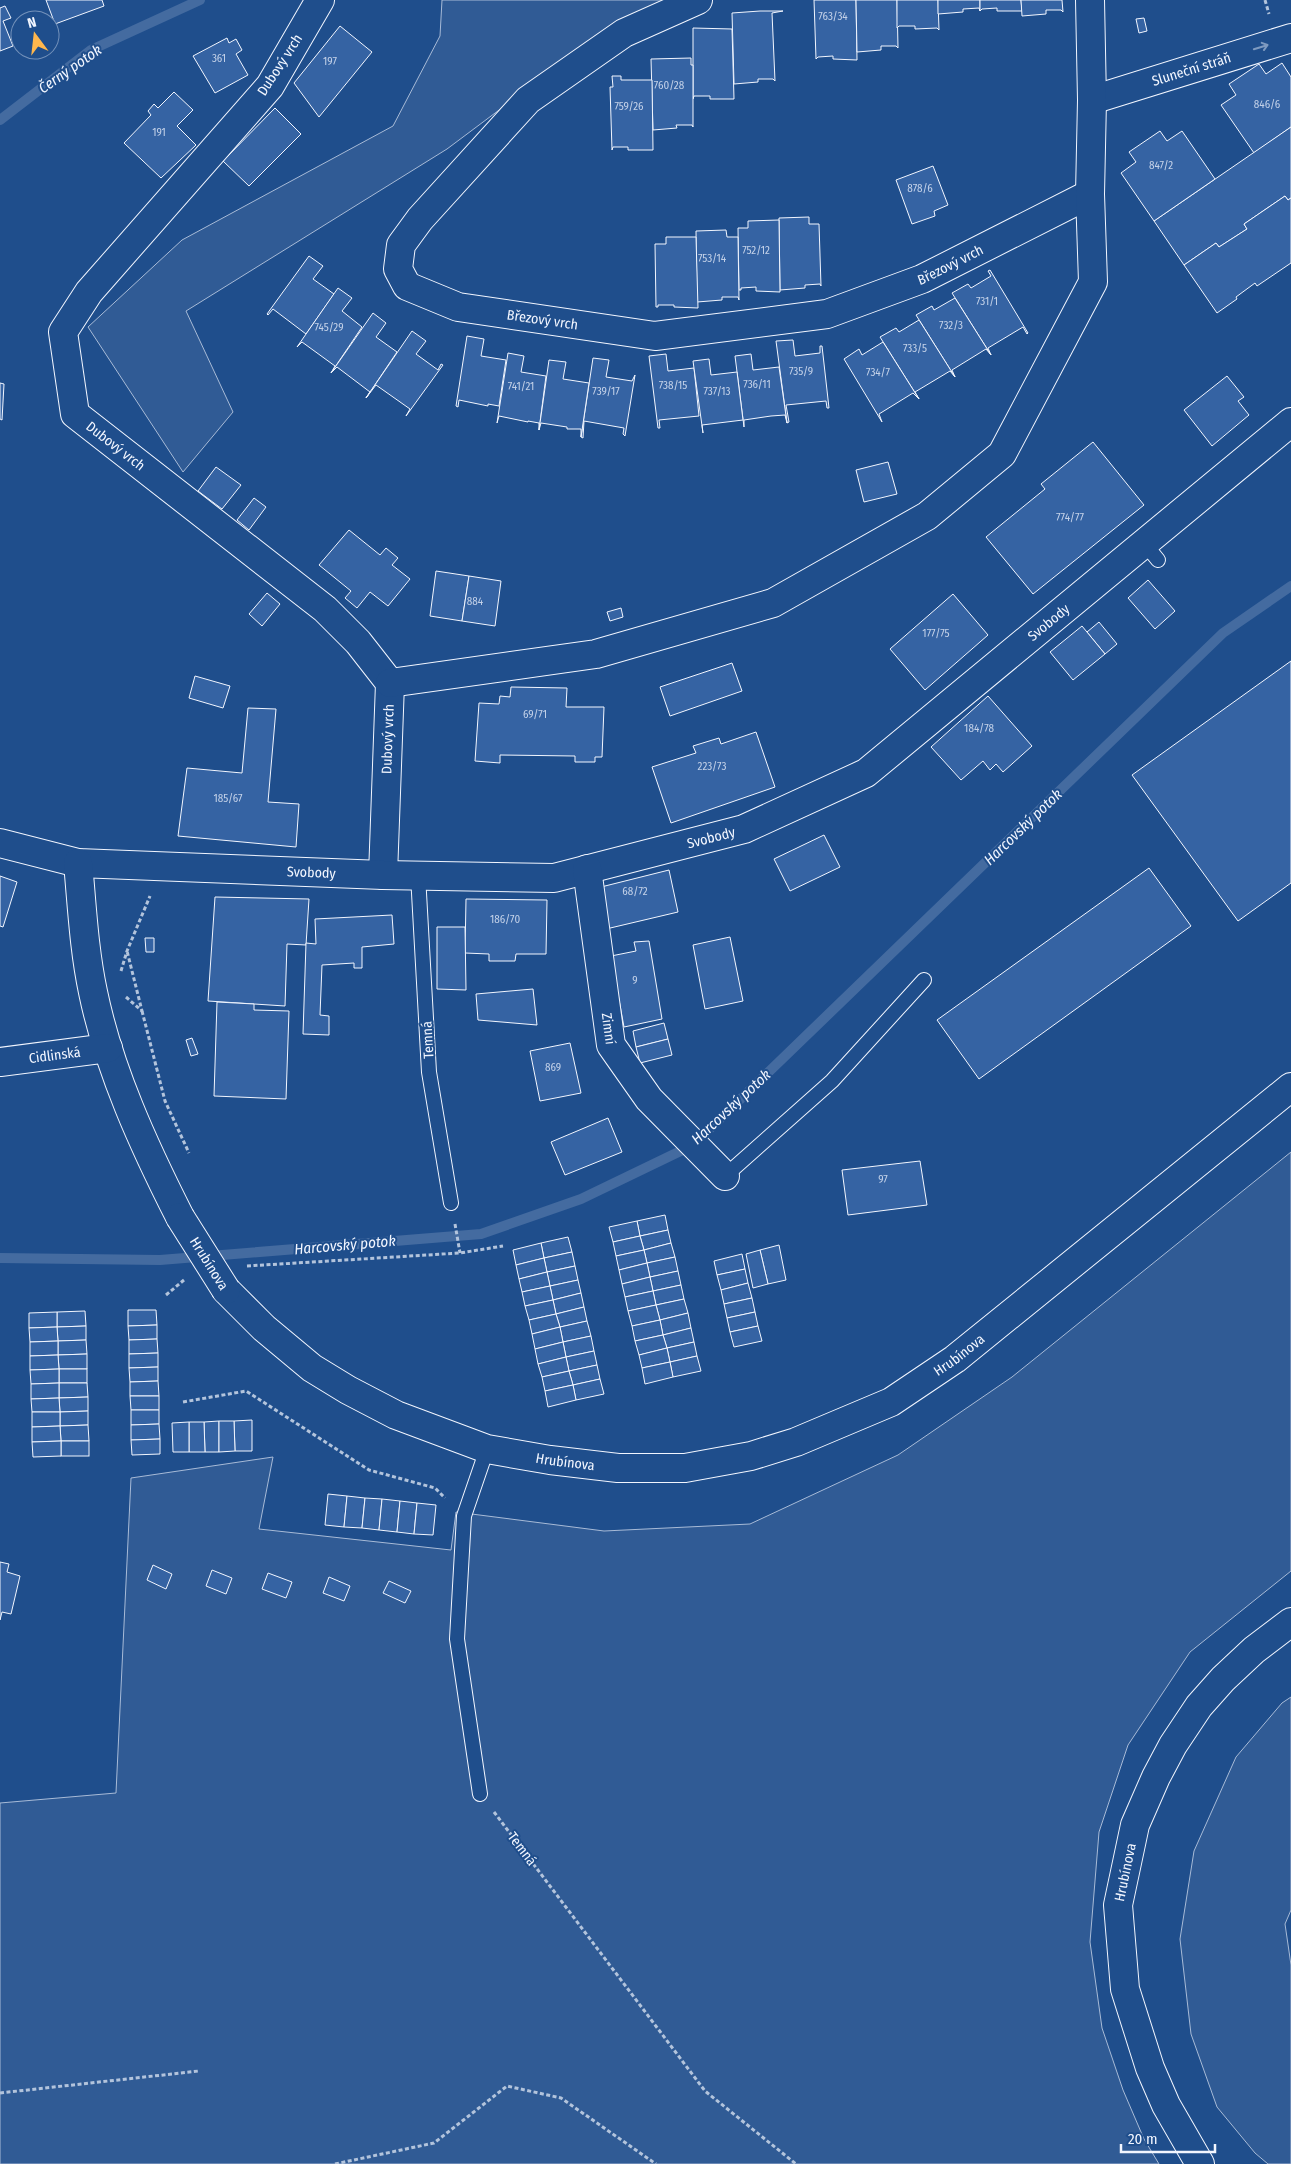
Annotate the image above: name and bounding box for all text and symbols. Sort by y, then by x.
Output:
north arrow [10,10,60,60]
house number: 763/34 [818,10,848,23]
text: N [26,14,38,32]
street label: Dubový vrch [254,31,306,99]
water label: Černý potok [35,40,106,97]
one-way arrow [1253,42,1269,52]
street label: Sluneční stráň [1150,49,1233,89]
house number: 361 [212,52,226,65]
house number: 197 [323,55,338,68]
house number: 760/28 [654,79,685,92]
house number: 846/6 [1254,98,1281,111]
house number: 759/26 [614,100,644,113]
house number: 191 [152,126,166,139]
house number: 847/2 [1149,159,1173,172]
house number: 878/6 [907,182,933,195]
street label: Březový vrch [915,241,986,288]
house number: 752/12 [742,244,770,257]
house number: 753/14 [698,252,727,265]
house number: 731/1 [976,295,998,308]
street label: Březový vrch [506,306,579,333]
house number: 732/3 [939,319,963,332]
house number: 745/29 [315,321,343,334]
house number: 733/5 [903,342,927,355]
house number: 735/9 [789,365,813,378]
house number: 734/7 [866,366,891,379]
house number: 736/11 [743,378,771,391]
house number: 738/15 [659,379,687,392]
house number: 741/21 [508,380,534,393]
house number: 739/17 [592,385,620,398]
house number: 737/13 [703,385,731,398]
street label: Dubový vrch [83,418,149,474]
house number: 774/77 [1056,511,1084,524]
house number: 884 [467,595,484,608]
street label: Svobody [1024,600,1073,644]
house number: 177/75 [922,627,950,640]
street label: Dubový vrch [378,704,398,774]
house number: 69/71 [523,708,547,721]
house number: 184/78 [964,722,994,735]
house number: 223/73 [698,760,726,773]
water label: Harcovský potok [980,785,1066,869]
house number: 185/67 [213,792,243,805]
street label: Svobody [685,823,738,852]
street label: Svobody [286,863,337,882]
house number: 68/72 [622,885,648,898]
house number: 186/70 [490,913,520,926]
house number: 9 [632,974,638,987]
street label: Zimní [598,1012,619,1046]
street label: Temná [419,1021,437,1059]
street label: Cidlinská [28,1043,82,1067]
house number: 869 [545,1061,561,1074]
water label: Harcovský potok [688,1065,775,1148]
house number: 97 [878,1173,888,1186]
water label: Harcovský potok [294,1232,397,1258]
street label: Hrubínova [186,1234,232,1293]
street label: Hrubínova [930,1330,988,1380]
street label: Hrubínova [534,1449,596,1474]
street label: Temná [504,1829,540,1869]
street label: Hrubínova [1110,1841,1139,1903]
scale bar [1121,2122,1215,2154]
text: 20 m [1128,2130,1158,2148]

